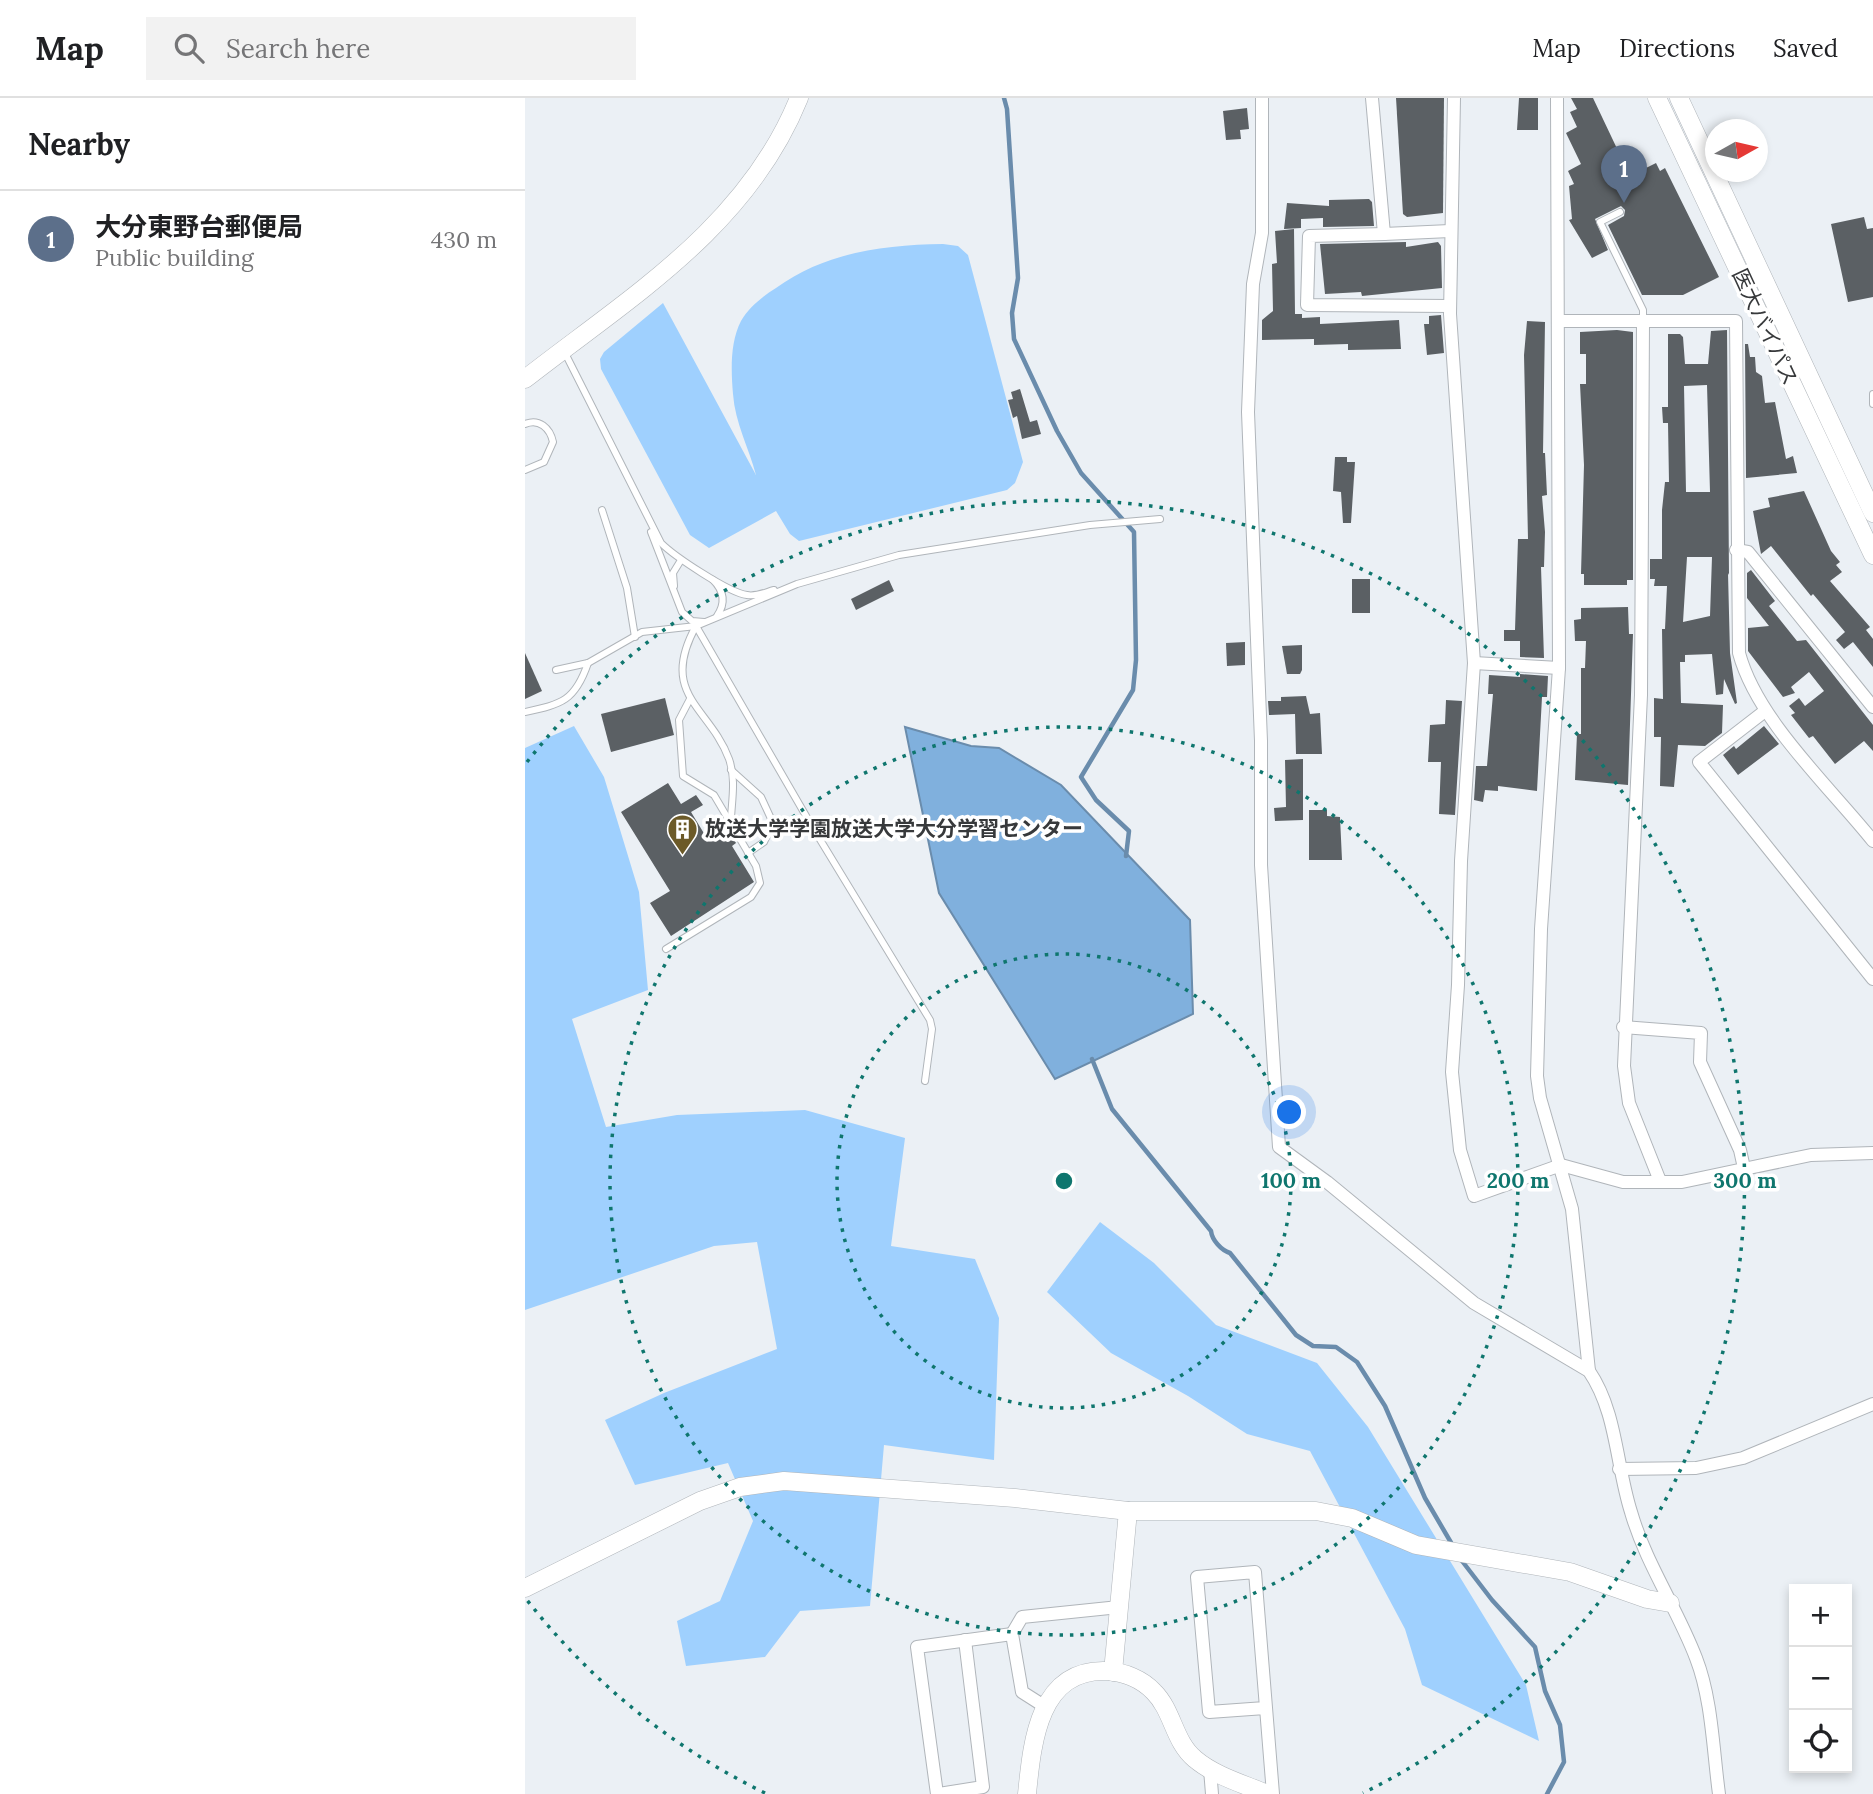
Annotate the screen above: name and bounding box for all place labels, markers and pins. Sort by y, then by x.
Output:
pin: 1 [1601,145,1647,203]
building icon: 放送大学学園放送大学大分学習センター [665,812,699,856]
place label: 放送大学学園放送大学大分学習センター [705,815,1083,842]
centre of rings [1052,1169,1076,1193]

